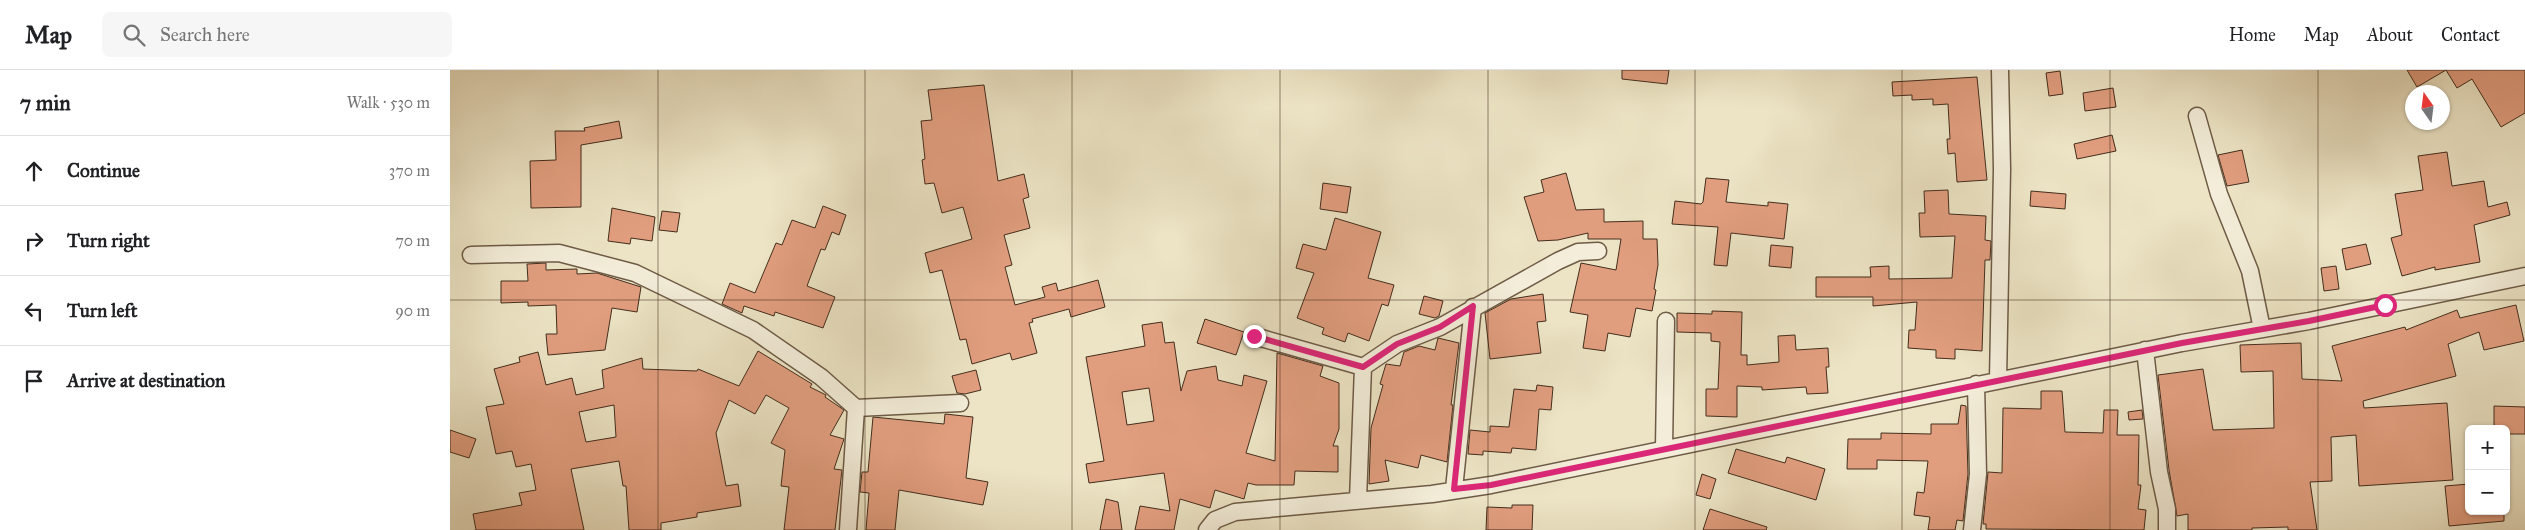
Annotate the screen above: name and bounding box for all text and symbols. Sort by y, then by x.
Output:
search box [102,12,452,57]
text: Map [25,20,72,50]
icon: search [120,21,148,49]
text: Search here [160,23,250,46]
text: Home [2229,24,2276,46]
text: Map [2304,24,2339,46]
text: About [2367,24,2413,46]
text: Contact [2441,24,2500,46]
north arrow [2405,85,2450,130]
text: 7 min [20,90,71,116]
text: Walk · 530 m [347,93,430,112]
icon: ahead [20,157,48,185]
text: Continue [67,159,140,182]
text: 370 m [389,161,430,180]
icon: right [20,227,48,255]
text: Turn right [67,229,150,252]
text: 70 m [395,231,430,250]
route start [2374,294,2397,317]
icon: left [20,297,48,325]
text: Turn left [67,299,137,322]
text: 90 m [395,301,430,320]
route end [1243,325,1266,348]
icon: arrive [20,367,48,395]
text: Arrive at destination [67,369,225,392]
map controls [2465,425,2510,515]
button: + [2465,425,2510,470]
button: − [2465,470,2510,515]

